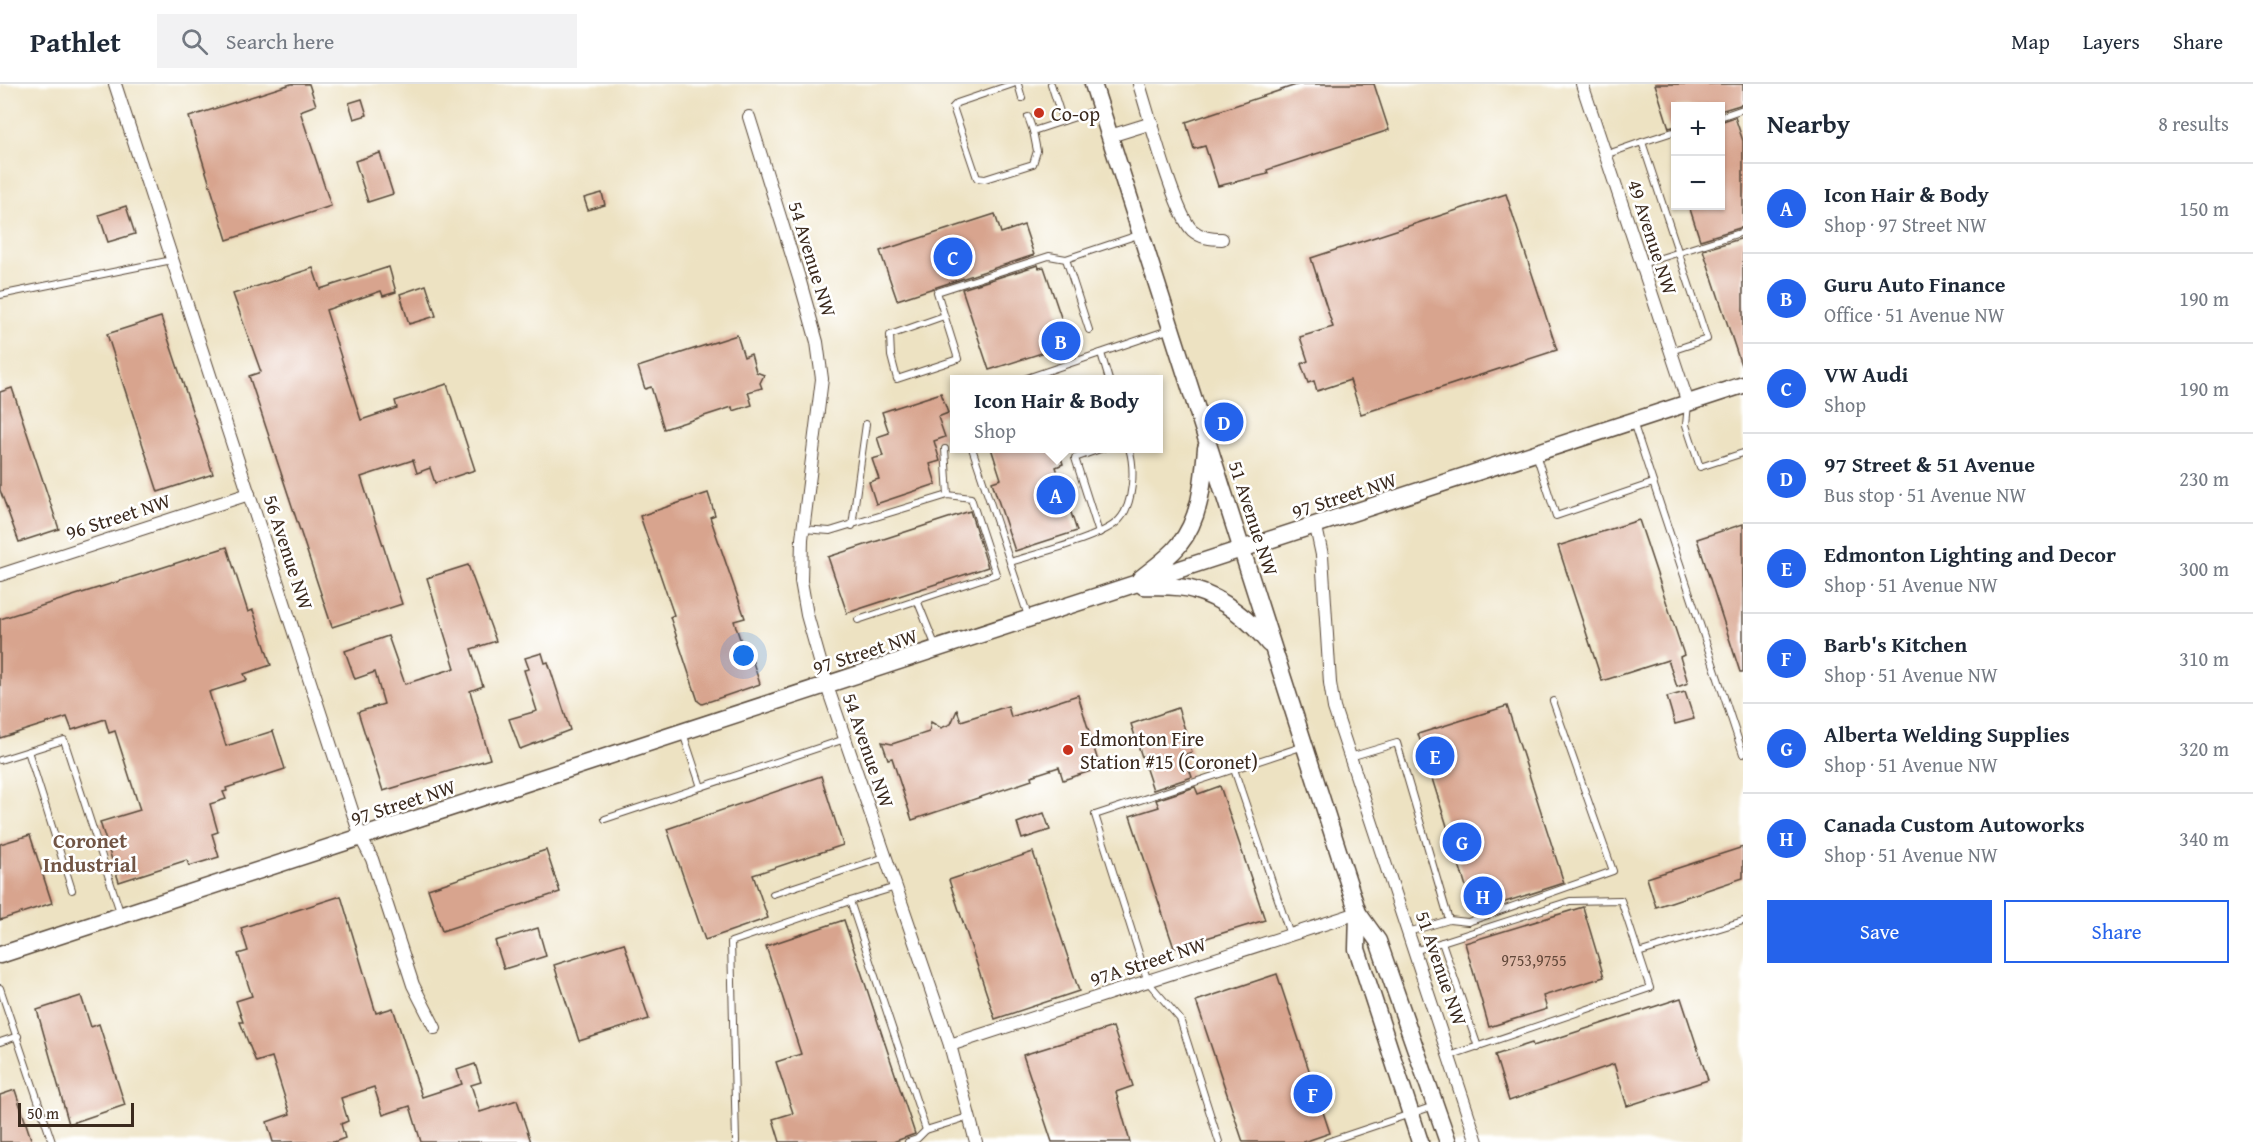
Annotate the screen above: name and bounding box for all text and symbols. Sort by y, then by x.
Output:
search box [157,14,577,68]
text: Pathlet [30,21,121,62]
icon: search [178,25,211,58]
text: Search here [226,25,334,57]
text: Map [2011,26,2050,57]
text: Layers [2083,26,2140,57]
text: Share [2173,26,2223,57]
place label: Co-op [1051,99,1100,128]
map controls [1671,102,1725,210]
button: + [1671,102,1725,156]
text: Nearby [1767,104,1850,143]
marker: Co-op [1032,106,1046,120]
text: 8 results [2158,109,2229,138]
button: − [1671,156,1725,210]
street label: 49 Avenue NW [1621,176,1685,298]
text: Icon Hair & Body [1824,178,1989,210]
text: A [1780,194,1793,223]
text: 150 m [2179,194,2229,223]
street label: 54 Avenue NW [782,198,844,320]
text: Shop · 97 Street NW [1824,210,1987,239]
pin: C [934,234,972,279]
text: Guru Auto Finance [1824,268,2006,300]
text: B [1780,284,1793,313]
text: 190 m [2179,284,2229,313]
text: Office · 51 Avenue NW [1824,300,2005,329]
pin: B [1042,318,1080,364]
text: VW Audi [1824,358,1908,390]
text: C [1781,374,1792,403]
text: 190 m [2179,374,2229,403]
popup [950,375,1163,453]
text: Icon Hair & Body [974,384,1139,416]
text: Shop [1824,390,1866,419]
pin: D [1204,400,1244,444]
text: Shop [974,416,1016,445]
text: 97 Street & 51 Avenue [1824,448,2035,480]
street label: 51 Avenue NW [1222,457,1286,579]
street label: 97 Street NW [1288,464,1400,526]
text: D [1780,464,1793,493]
text: 230 m [2179,464,2229,493]
pin: A [1036,472,1076,518]
text: Bus stop · 51 Avenue NW [1824,480,2026,509]
street label: 96 Street NW [62,485,174,547]
street label: 56 Avenue NW [257,491,321,613]
text: Edmonton Lighting and Decor [1824,538,2116,570]
text: E [1781,554,1792,583]
text: 300 m [2179,554,2229,583]
text: Shop · 51 Avenue NW [1824,570,1998,599]
street label: 97 Street NW [809,620,921,682]
text: Barb's Kitchen [1824,628,1967,660]
your location [729,641,758,670]
text: F [1781,644,1792,673]
text: 310 m [2179,644,2229,673]
text: Shop · 51 Avenue NW [1824,660,1998,689]
street label: 54 Avenue NW [836,689,902,811]
text: Alberta Welding Supplies [1824,718,2070,750]
place label: Edmonton Fire Station #15 (Coronet) [1080,724,1258,776]
pin: E [1416,734,1454,778]
text: G [1780,734,1793,763]
text: 320 m [2179,734,2229,763]
marker: Edmonton Fire Station #15 (Coronet) [1061,743,1075,757]
text: Shop · 51 Avenue NW [1824,750,1998,779]
street label: 97 Street NW [347,771,459,833]
text: Canada Custom Autoworks [1824,808,2085,840]
pin: G [1442,820,1482,864]
text: H [1780,824,1793,853]
text: 340 m [2179,824,2229,853]
district label: Coronet Industrial [43,825,137,880]
text: Shop · 51 Avenue NW [1824,840,1998,869]
pin: H [1464,874,1502,918]
button: Save [1767,900,1992,963]
button: Share [2004,900,2229,963]
street label: 51 Avenue NW [1409,907,1475,1029]
street label: 97A Street NW [1086,929,1210,993]
house number: 9753,9755 [1501,948,1567,972]
pin: F [1294,1072,1332,1116]
scale bar [18,1100,134,1128]
text: 50 m [27,1101,59,1125]

